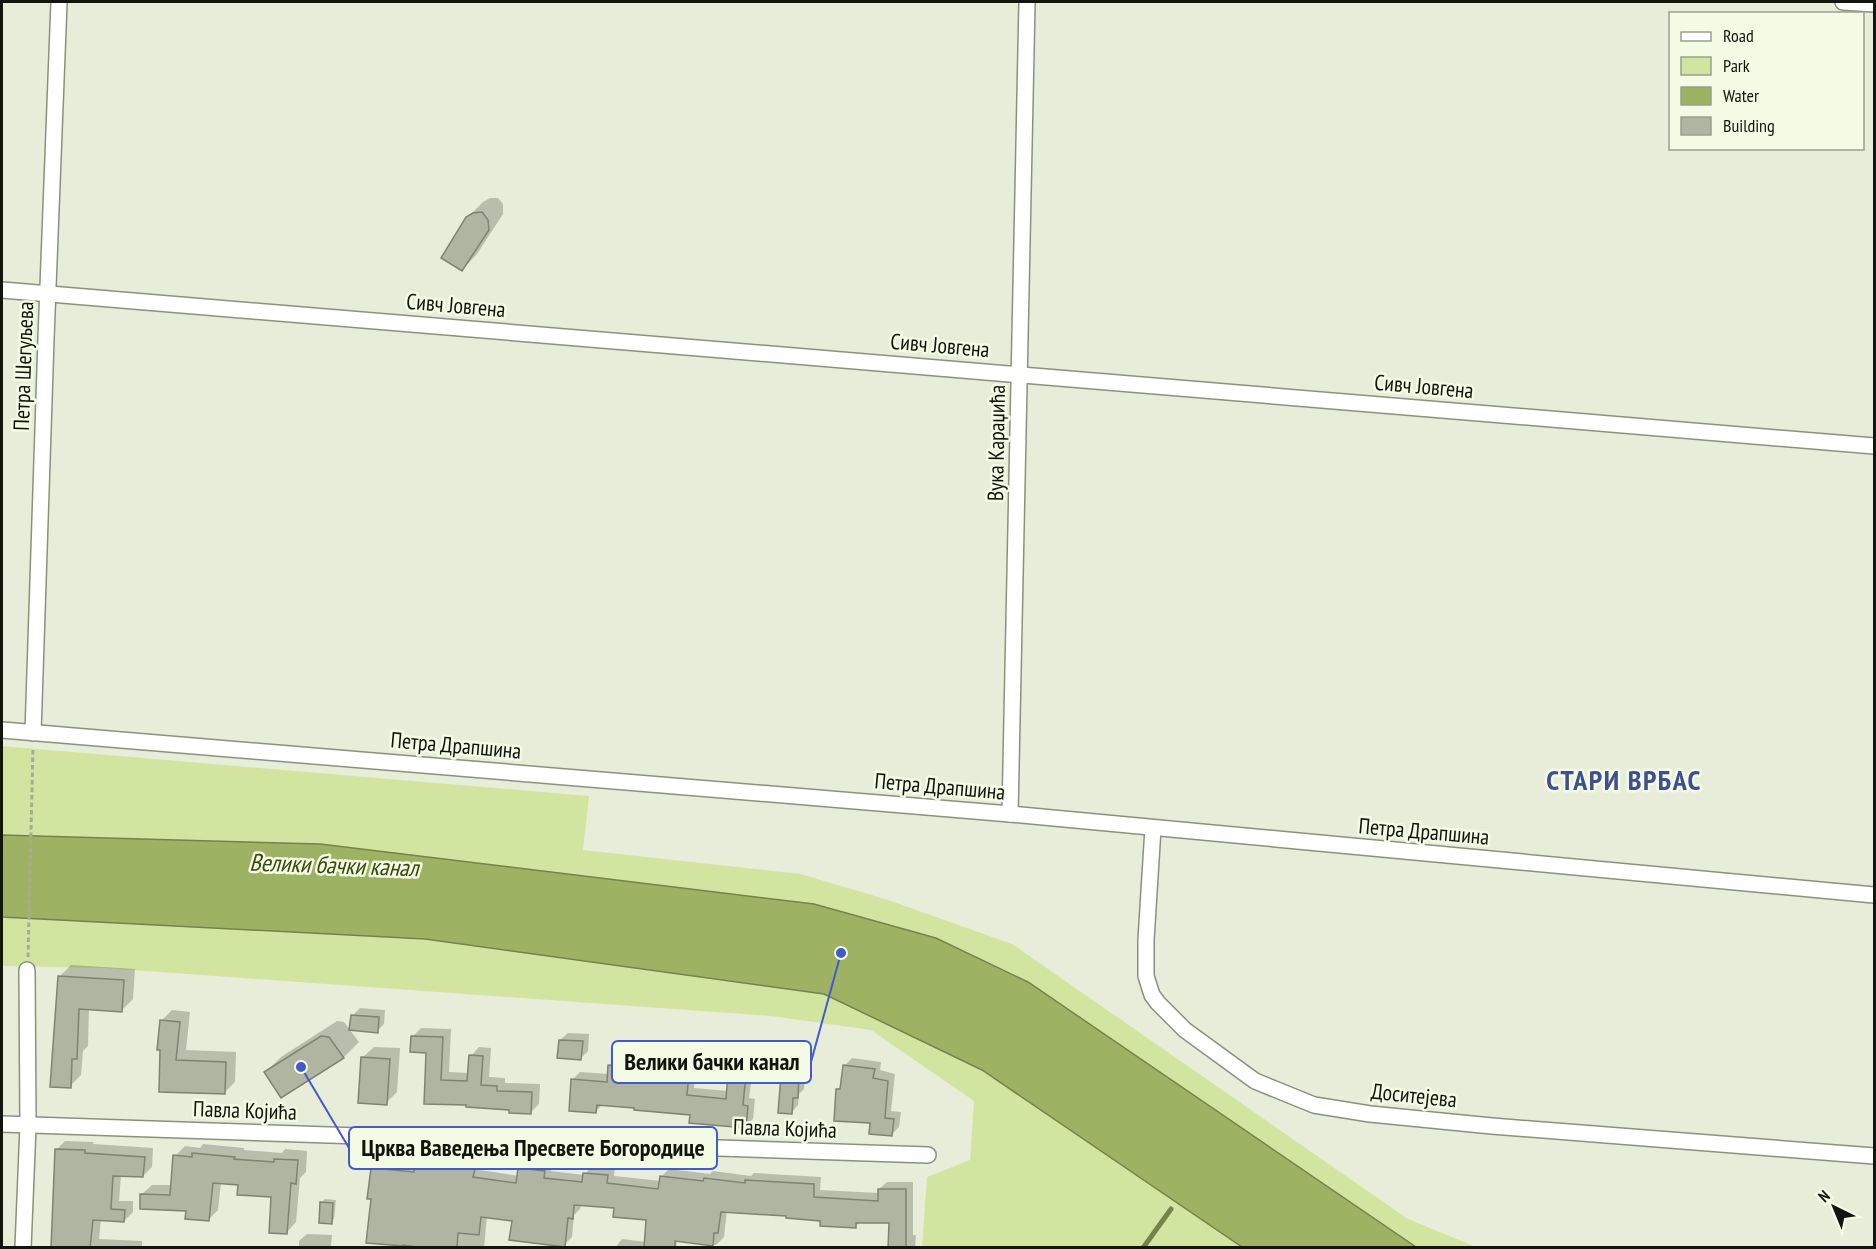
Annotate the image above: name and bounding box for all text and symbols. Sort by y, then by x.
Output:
legend [1669,12,1864,150]
text: Road [1723,24,1754,47]
text: Park [1723,54,1750,77]
text: Water [1723,84,1759,107]
text: Building [1723,114,1775,137]
street label: Сивч Јовгена [405,287,507,323]
street label: Петра Шегуљева [7,301,39,431]
street label: Сивч Јовгена [889,327,991,363]
street label: Сивч Јовгена [1373,368,1475,404]
street label: Вука Караџића [981,385,1011,501]
street label: Петра Драпшина [389,725,523,765]
district label: СТАРИ ВРБАС [1546,761,1702,798]
street label: Петра Драпшина [873,766,1007,806]
street label: Петра Драпшина [1357,811,1491,851]
water label: Велики бачки канал [249,847,421,884]
callout: Велики бачки канал [612,1041,811,1083]
text: Велики бачки канал [624,1046,800,1077]
street label: Доситејева [1370,1077,1458,1113]
street label: Павла Којића [193,1094,297,1126]
street label: Павла Којића [733,1112,837,1144]
callout: Црква Ваведења Пресвете Богородице [349,1127,717,1169]
text: Црква Ваведења Пресвете Богородице [361,1132,705,1163]
north arrow [1804,1177,1864,1237]
text: N [1814,1186,1834,1206]

